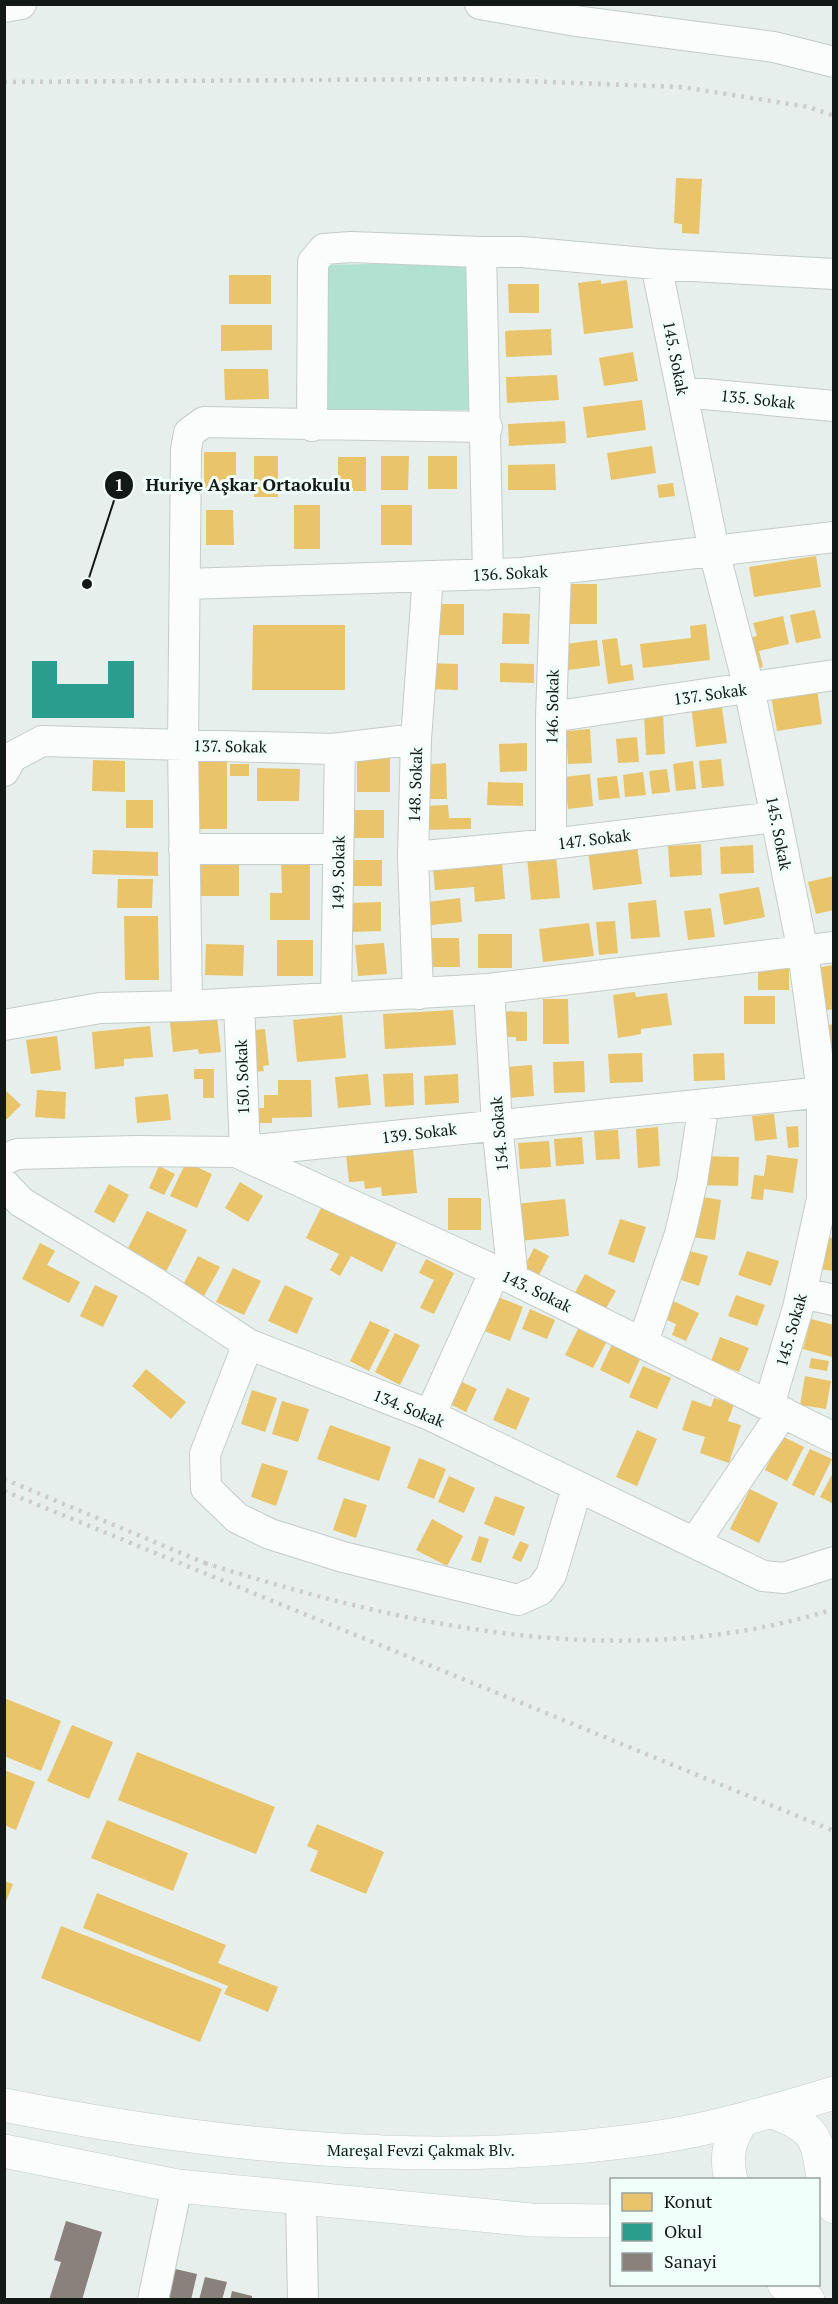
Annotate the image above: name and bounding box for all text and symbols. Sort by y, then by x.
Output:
street label: 145. Sokak [658,319,694,398]
street label: 135. Sokak [719,384,797,414]
callout: Huriye Aşkar Ortaokulu [104,467,363,503]
text: 1 [114,472,124,496]
text: Huriye Aşkar Ortaokulu [145,472,351,496]
street label: 136. Sokak [472,560,549,586]
street label: 146. Sokak [540,668,564,745]
street label: 137. Sokak [672,678,749,710]
street label: 137. Sokak [193,734,268,758]
street label: 148. Sokak [403,746,427,823]
street label: 145. Sokak [761,794,797,873]
street label: 147. Sokak [556,824,633,854]
street label: 149. Sokak [326,834,350,911]
street label: 150. Sokak [230,1038,254,1115]
street label: 154. Sokak [485,1095,513,1172]
street label: 139. Sokak [380,1117,458,1149]
street label: 143. Sokak [498,1265,576,1318]
street label: 145. Sokak [770,1290,812,1369]
street label: 134. Sokak [370,1384,449,1433]
street label: Mareşal Fevzi Çakmak Blv. [327,2139,515,2161]
legend [610,2178,820,2286]
text: Konut [664,2189,713,2213]
text: Okul [664,2219,702,2243]
text: Sanayi [664,2249,717,2273]

